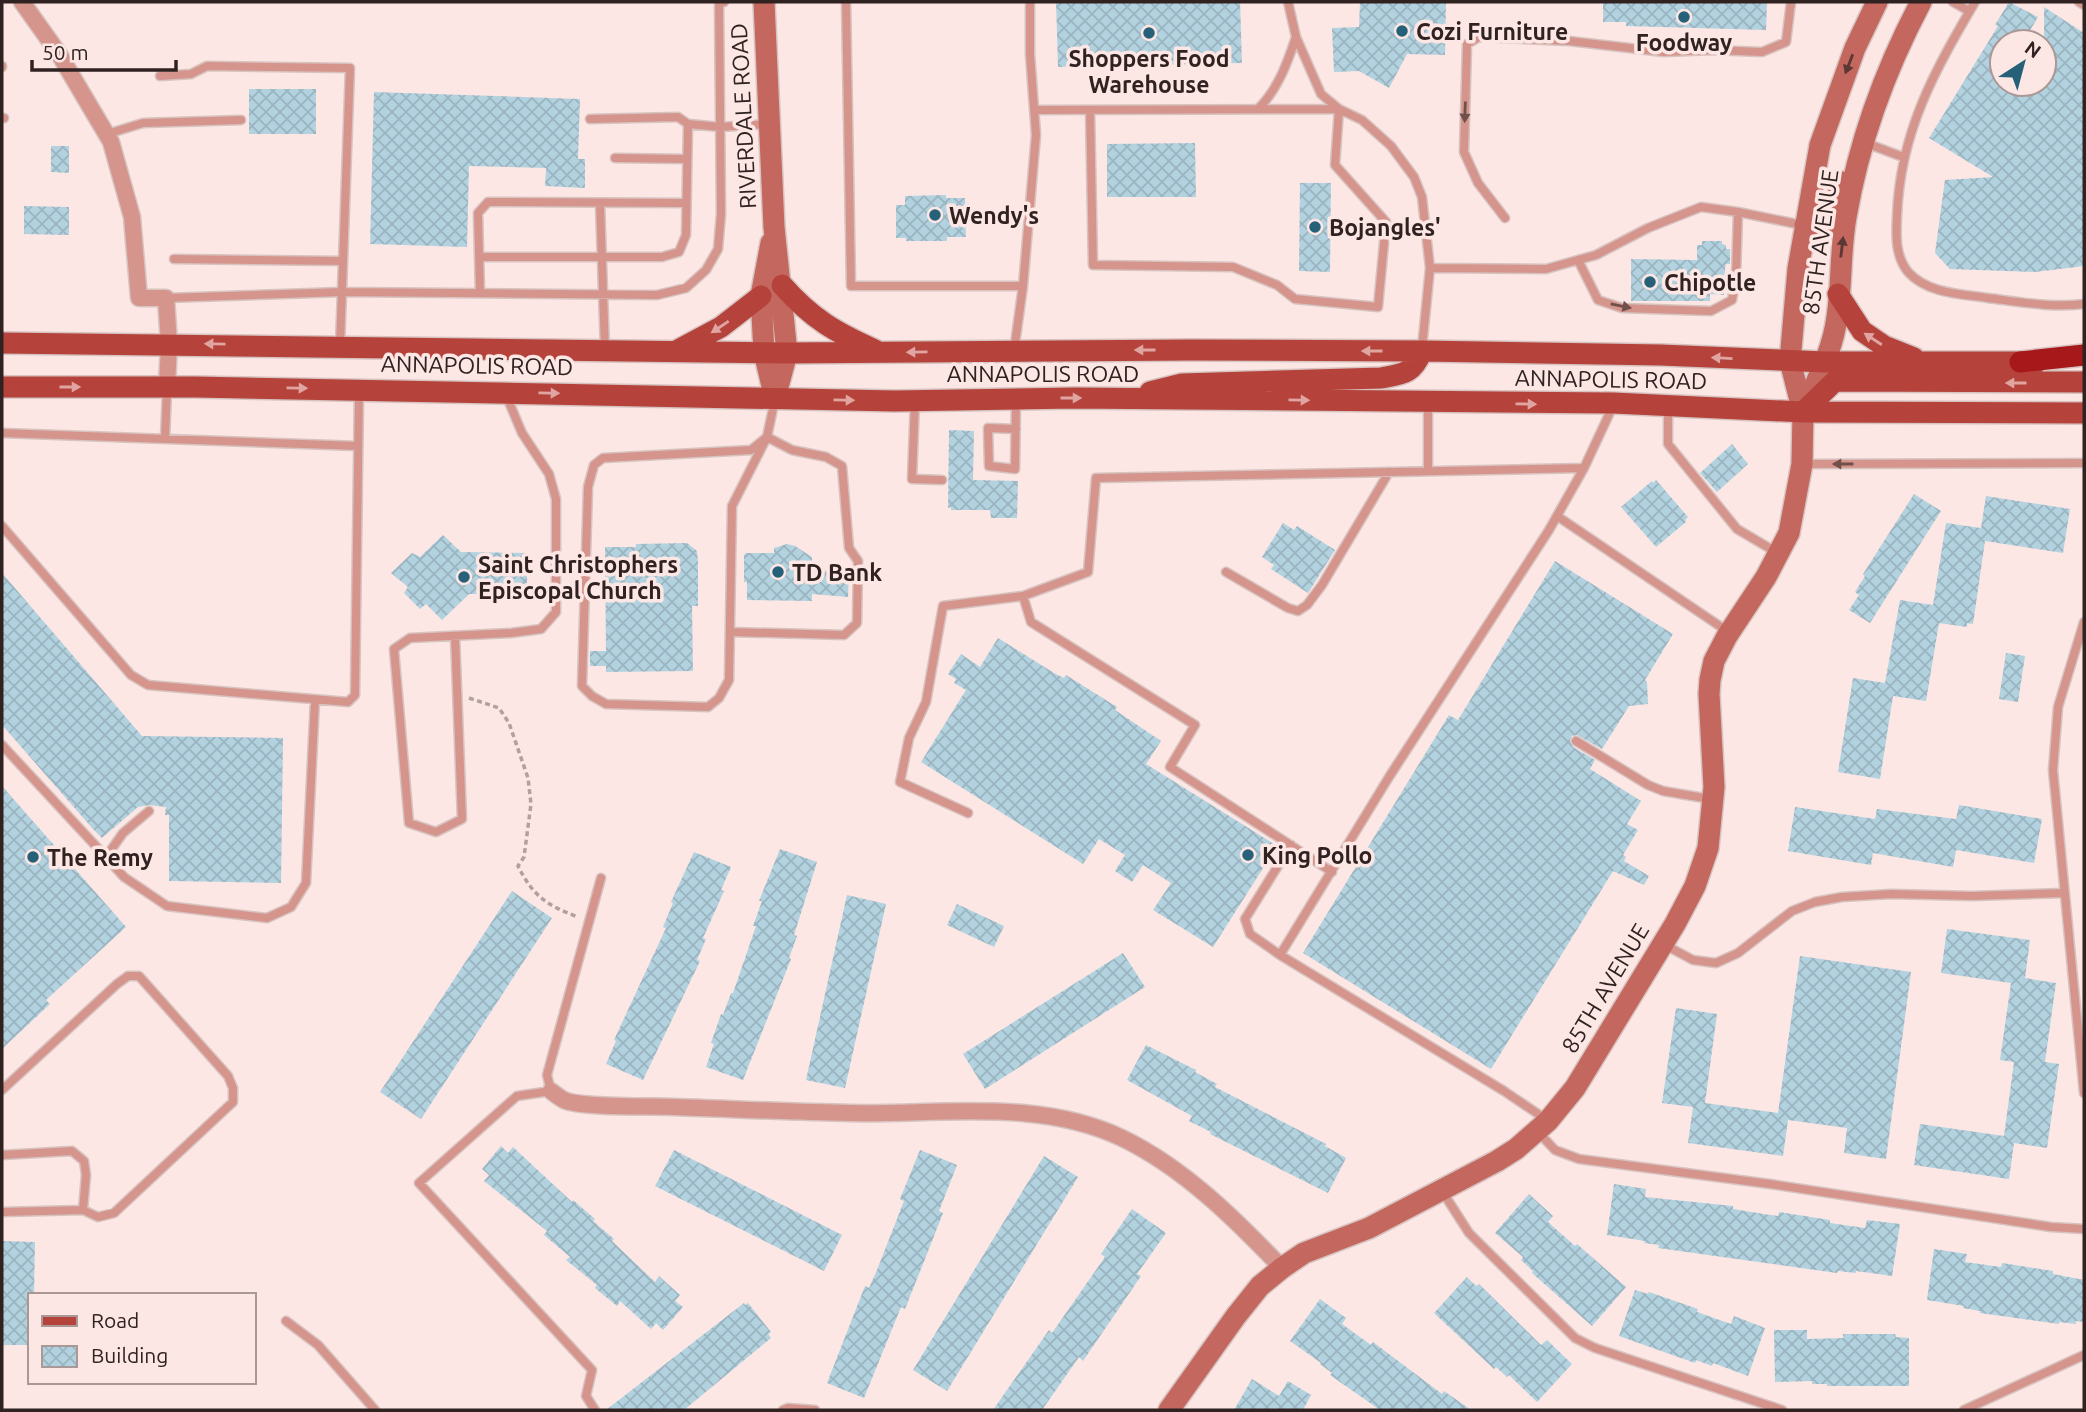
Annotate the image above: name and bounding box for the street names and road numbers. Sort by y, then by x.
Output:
street label: RIVERDALE ROAD [726,22,760,210]
street label: 85TH AVENUE [1797,168,1843,316]
street label: ANNAPOLIS ROAD [381,351,573,379]
street label: ANNAPOLIS ROAD [947,361,1139,386]
street label: ANNAPOLIS ROAD [1515,365,1707,393]
street label: 85TH AVENUE [1557,919,1653,1057]

